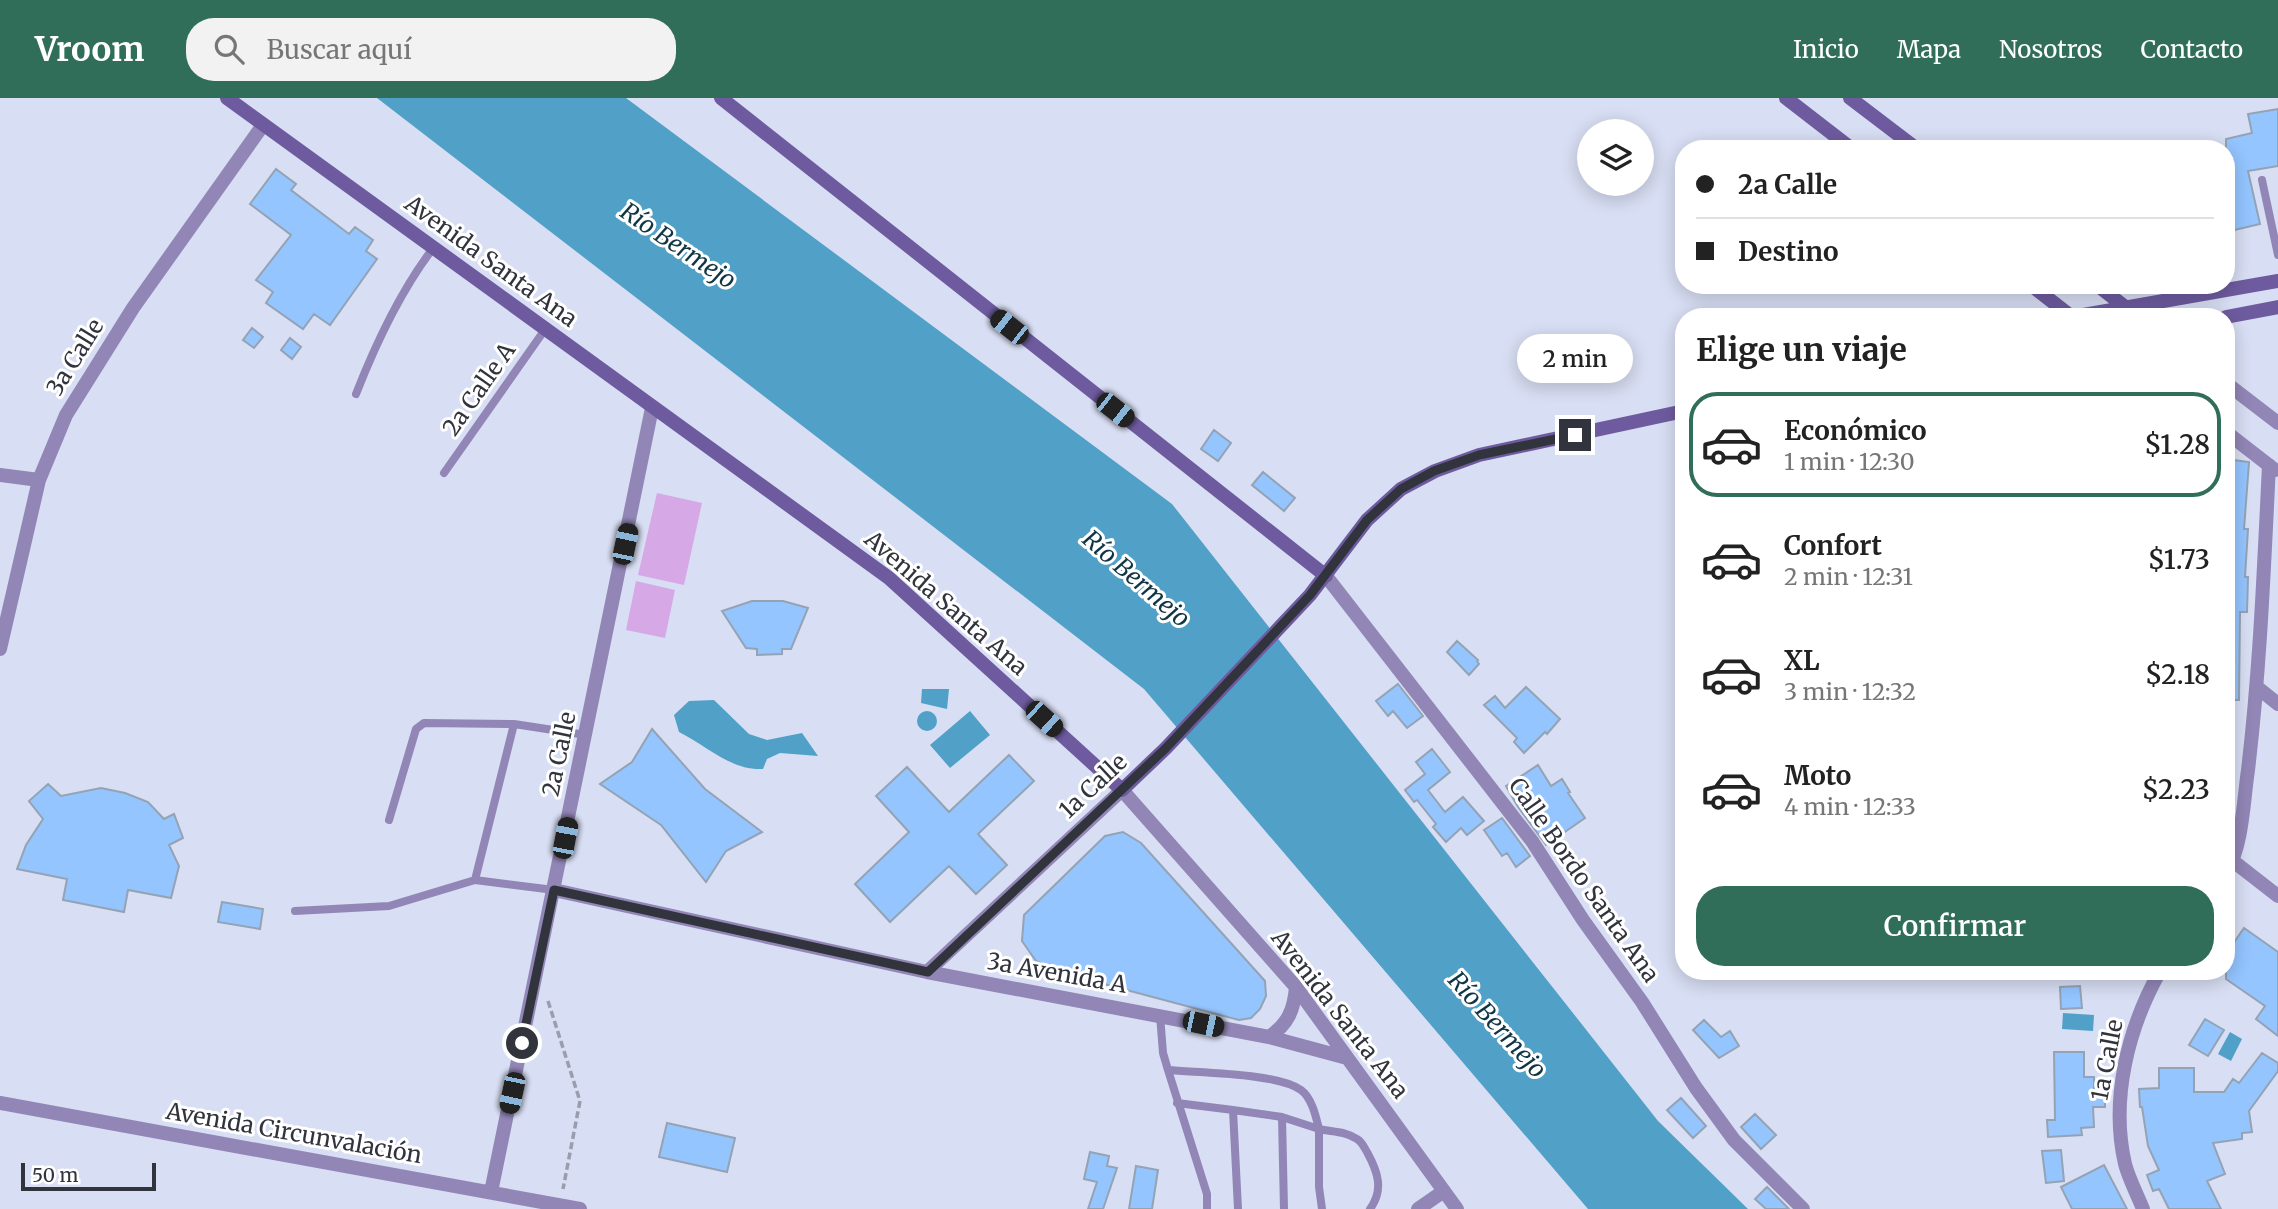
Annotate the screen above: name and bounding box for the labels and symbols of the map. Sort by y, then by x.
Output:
street label: Avenida Santa Ana [399,188,583,333]
water label: Río Bermejo [615,196,742,296]
car [986,306,1033,348]
street label: 3a Calle [40,313,109,400]
callout: 2 min [1517,334,1633,382]
street label: 2a Calle A [436,336,522,441]
car [1092,389,1139,431]
route end [1559,419,1591,451]
car [611,521,640,567]
street label: Avenida Santa Ana [858,523,1034,681]
water label: Río Bermejo [1076,523,1197,634]
car [1022,697,1067,741]
street label: 2a Calle [535,709,582,799]
street label: 1a Calle [1053,747,1133,824]
street label: Calle Bordo Santa Ana [1503,772,1666,988]
car [551,815,580,861]
street label: Avenida Santa Ana [1265,923,1415,1104]
street label: 3a Avenida A [985,946,1130,999]
water label: Río Bermejo [1441,965,1553,1084]
car [1181,1009,1226,1039]
street label: 1a Calle [2084,1017,2129,1103]
route start [506,1027,538,1059]
car [498,1070,527,1116]
street label: Avenida Circunvalación [163,1096,424,1169]
scale bar [21,1160,156,1192]

